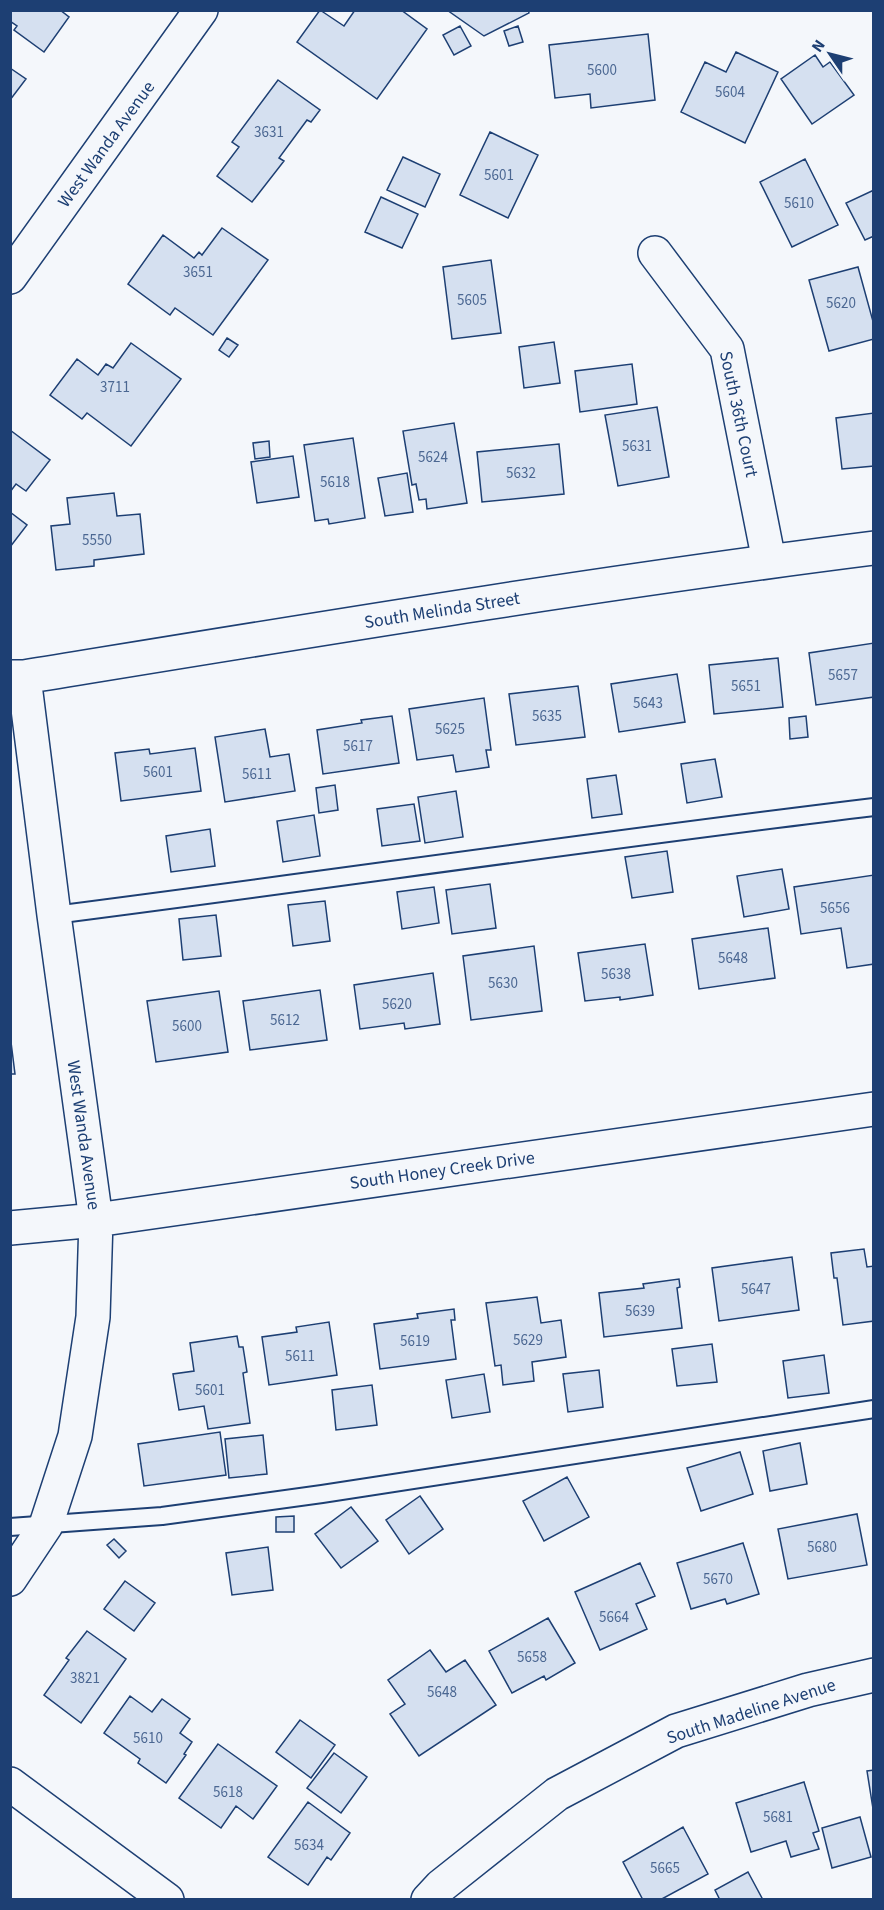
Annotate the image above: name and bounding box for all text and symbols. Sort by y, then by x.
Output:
north arrow [800,24,860,84]
text: N [806,35,831,57]
house number: 5600 [587,60,617,81]
street label: West Wanda Avenue [52,76,161,213]
house number: 5604 [715,82,745,103]
house number: 3631 [254,122,284,143]
house number: 5601 [484,165,514,186]
house number: 5610 [784,193,814,214]
house number: 3651 [183,262,213,283]
house number: 5605 [457,290,487,311]
house number: 5620 [826,293,856,314]
street label: South 36th Court [713,349,764,479]
house number: 3711 [100,377,130,398]
house number: 5631 [622,436,652,457]
house number: 5624 [418,447,448,468]
house number: 5632 [506,463,536,484]
house number: 5618 [320,472,350,493]
house number: 5550 [82,530,112,551]
street label: South Melinda Street [362,586,522,635]
house number: 5657 [828,665,858,686]
house number: 5651 [731,676,761,697]
house number: 5643 [633,693,663,714]
house number: 5635 [532,706,562,727]
house number: 5625 [435,719,465,740]
house number: 5617 [343,736,373,757]
house number: 5601 [143,762,173,783]
house number: 5611 [242,764,272,785]
house number: 5656 [820,898,850,919]
house number: 5648 [718,948,748,969]
house number: 5638 [601,964,631,985]
house number: 5630 [488,973,518,994]
house number: 5620 [382,994,412,1015]
house number: 5612 [270,1010,300,1031]
house number: 5600 [172,1016,202,1037]
street label: West Wanda Avenue [61,1059,106,1212]
street label: South Honey Creek Drive [348,1145,536,1196]
house number: 5647 [741,1279,771,1300]
house number: 5639 [625,1301,655,1322]
house number: 5629 [513,1330,543,1351]
house number: 5619 [400,1331,430,1352]
house number: 5611 [285,1346,315,1367]
house number: 5601 [195,1380,225,1401]
house number: 5680 [807,1537,837,1558]
house number: 5670 [703,1569,733,1590]
house number: 5664 [599,1607,629,1628]
house number: 5658 [517,1647,547,1668]
house number: 3821 [70,1668,100,1689]
street label: South Madeline Avenue [663,1672,839,1751]
house number: 5648 [427,1682,457,1703]
house number: 5610 [133,1728,163,1749]
house number: 5618 [213,1782,243,1803]
house number: 5681 [763,1807,793,1828]
house number: 5634 [294,1835,324,1856]
house number: 5665 [650,1858,680,1879]

